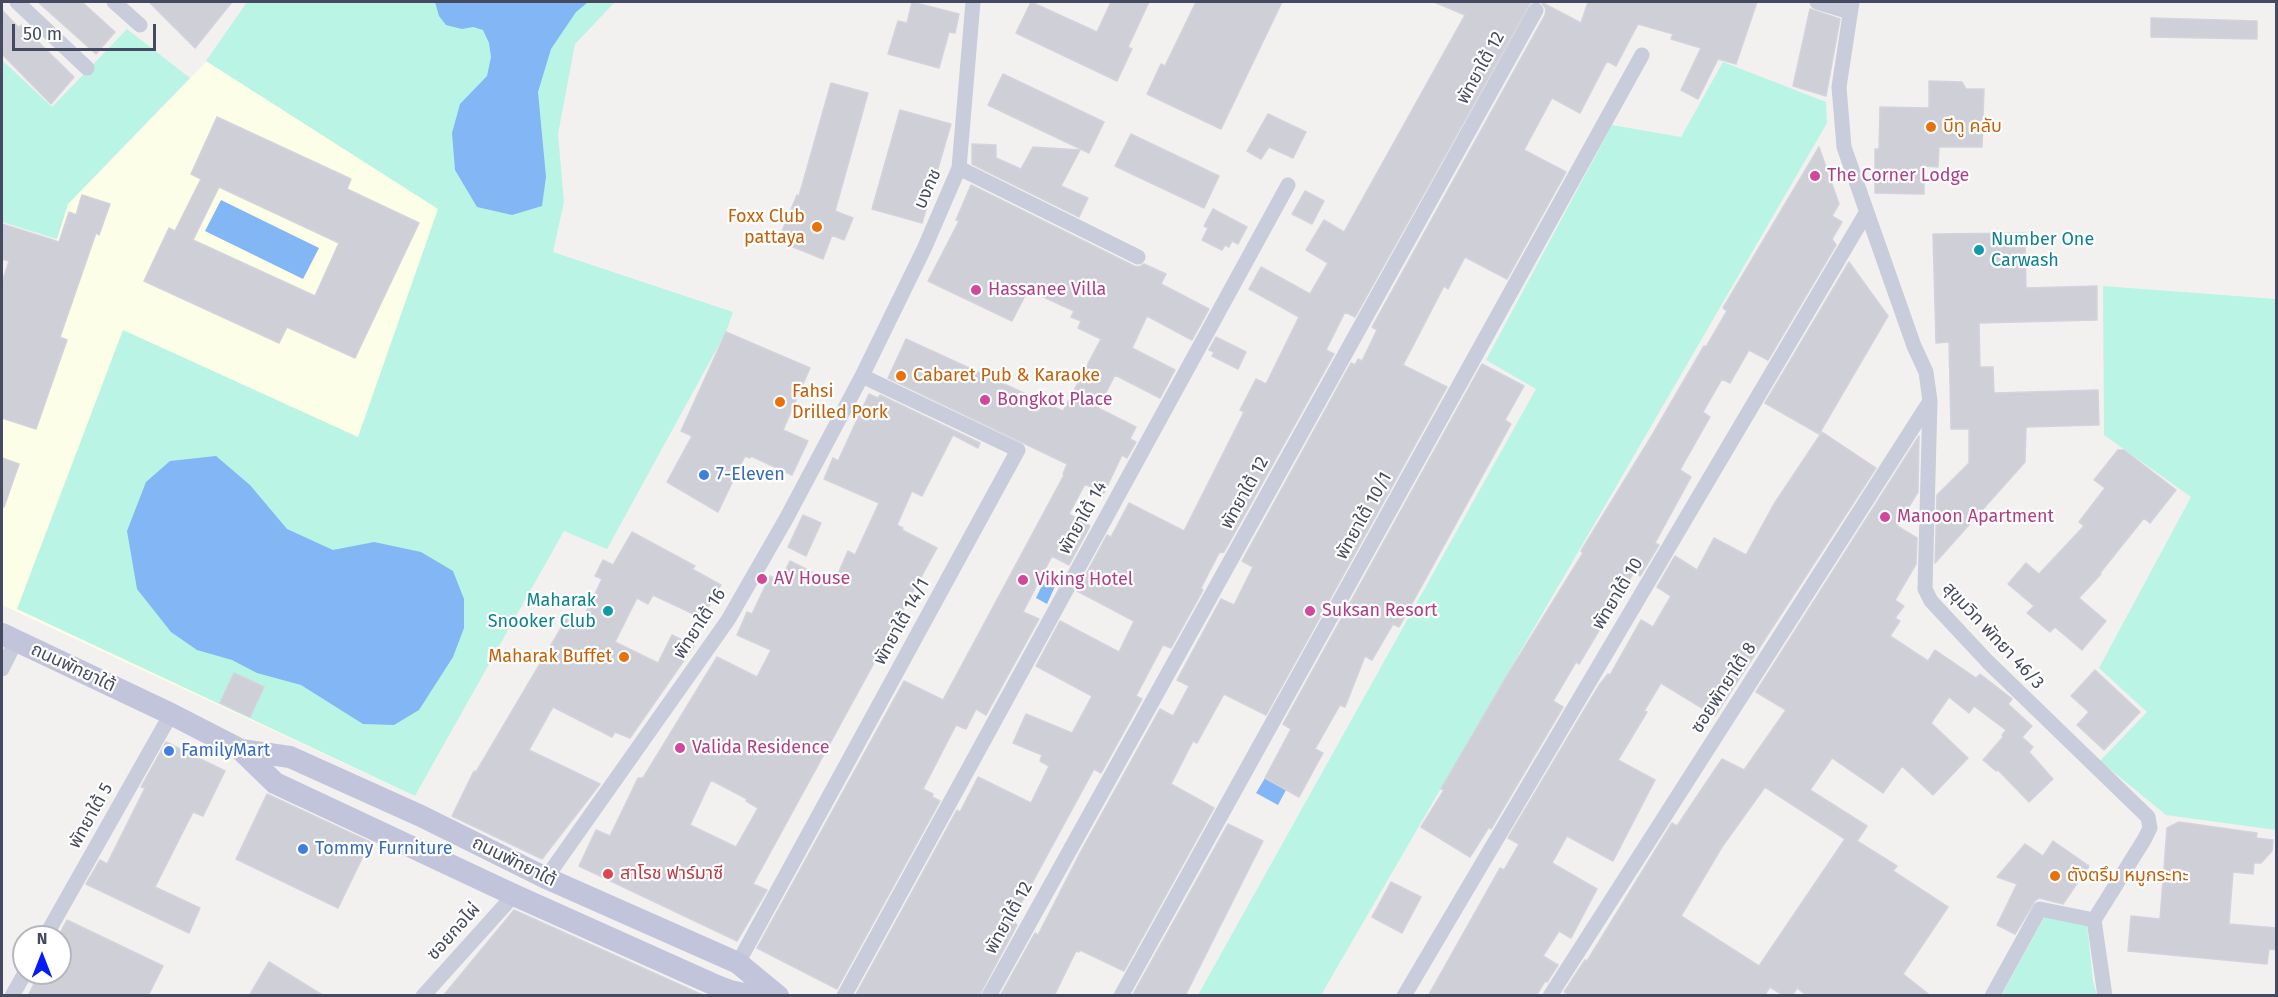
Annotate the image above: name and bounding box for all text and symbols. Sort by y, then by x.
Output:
scale bar [15,12,159,50]
text: 50 m [23,23,62,45]
street label: พัทยาใต้ 12 [1452,28,1510,108]
place label: บีทู คลับ [1943,116,2002,138]
marker: บีทู คลับ [1924,120,1938,134]
place label: The Corner Lodge [1827,165,1969,187]
street label: บงกช [910,166,946,212]
marker: The Corner Lodge [1808,169,1822,183]
place label: Foxx Club pattaya [728,206,805,248]
marker: Foxx Club pattaya [810,220,824,234]
place label: Number One Carwash [1991,229,2094,272]
marker: Number One Carwash [1972,243,1986,257]
place label: Hassanee Villa [988,279,1106,301]
marker: Hassanee Villa [969,283,983,297]
place label: Cabaret Pub & Karaoke [913,365,1100,387]
marker: Cabaret Pub & Karaoke [894,369,908,383]
place label: Fahsi Drilled Pork [792,381,888,424]
place label: Bongkot Place [997,389,1113,411]
marker: Bongkot Place [978,393,992,407]
marker: Fahsi Drilled Pork [773,395,787,409]
street label: พัทยาใต้ 12 [1216,453,1274,533]
place label: 7-Eleven [716,464,785,486]
marker: 7-Eleven [697,468,711,482]
street label: พัทยาใต้ 10/1 [1331,469,1397,563]
street label: พัทยาใต้ 14 [1054,478,1112,558]
place label: Manoon Apartment [1897,506,2054,528]
marker: Manoon Apartment [1878,510,1892,524]
street label: พัทยาใต้ 10 [1588,554,1648,634]
place label: AV House [774,568,850,590]
place label: Viking Hotel [1035,569,1133,591]
marker: AV House [755,572,769,586]
marker: Viking Hotel [1016,573,1030,587]
street label: พัทยาใต้ 14/1 [869,575,935,669]
street label: สุขุมวิท พัทยา 46/3 [1938,578,2048,694]
street label: พัทยาใต้ 16 [669,585,731,663]
place label: Maharak Snooker Club [488,590,596,632]
place label: Suksan Resort [1322,600,1438,622]
marker: Maharak Snooker Club [601,604,615,618]
marker: Suksan Resort [1303,604,1317,618]
street label: ถนนพัทยาใต้ [27,639,119,697]
street label: ซอยพัทยาใต้ 8 [1687,639,1761,737]
place label: Maharak Buffet [488,646,612,668]
marker: Maharak Buffet [617,650,631,664]
place label: Valida Residence [692,737,830,759]
place label: FamilyMart [181,740,270,762]
marker: Valida Residence [673,741,687,755]
marker: FamilyMart [162,744,176,758]
street label: พัทยาใต้ 5 [64,779,118,853]
street label: ถนนพัทยาใต้ [468,832,560,892]
place label: Tommy Furniture [315,838,453,860]
marker: Tommy Furniture [296,842,310,856]
place label: สาโรช ฟาร์มาซี [620,863,723,885]
place label: ตังตรึม หมูกระทะ [2067,865,2188,887]
marker: สาโรช ฟาร์มาซี [601,867,615,881]
marker: ตังตรึม หมูกระทะ [2048,869,2062,883]
street label: พัทยาใต้ 12 [980,878,1038,958]
street label: ซอยกอไผ่ [423,899,485,965]
north arrow [12,925,72,985]
text: N [37,929,47,948]

